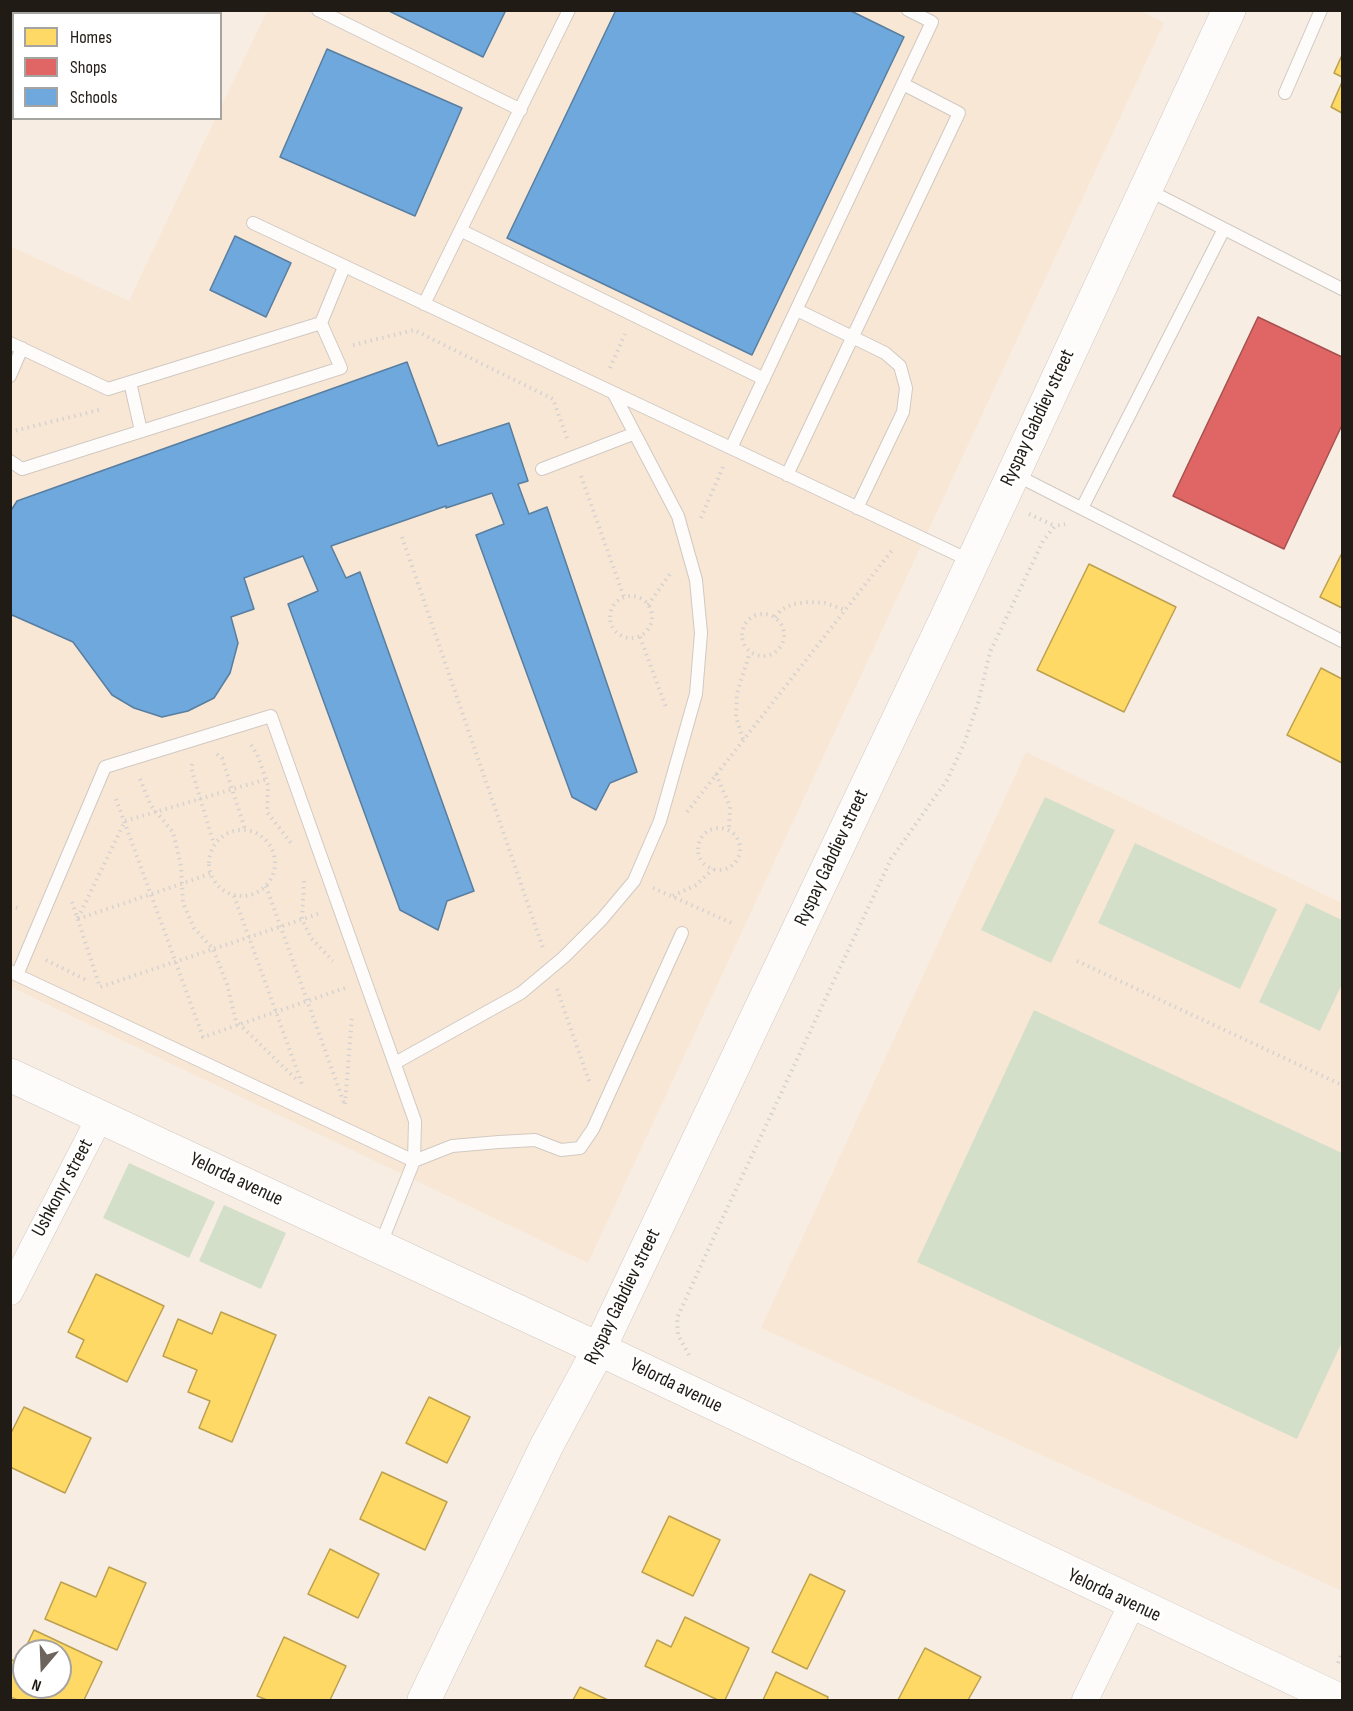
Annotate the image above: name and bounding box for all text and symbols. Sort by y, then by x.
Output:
legend [12,12,222,120]
text: Homes [70,27,112,48]
text: Shops [70,57,107,78]
text: Schools [70,87,117,108]
street label: Ryspay Gabdiev street [996,346,1080,490]
street label: Ryspay Gabdiev street [790,786,874,930]
street label: Ushkonyr street [27,1135,99,1241]
street label: Yelorda avenue [186,1148,286,1212]
street label: Ryspay Gabdiev street [580,1225,666,1369]
street label: Yelorda avenue [626,1353,726,1419]
street label: Yelorda avenue [1064,1564,1164,1628]
north arrow [12,1639,72,1699]
text: N [30,1674,44,1695]

